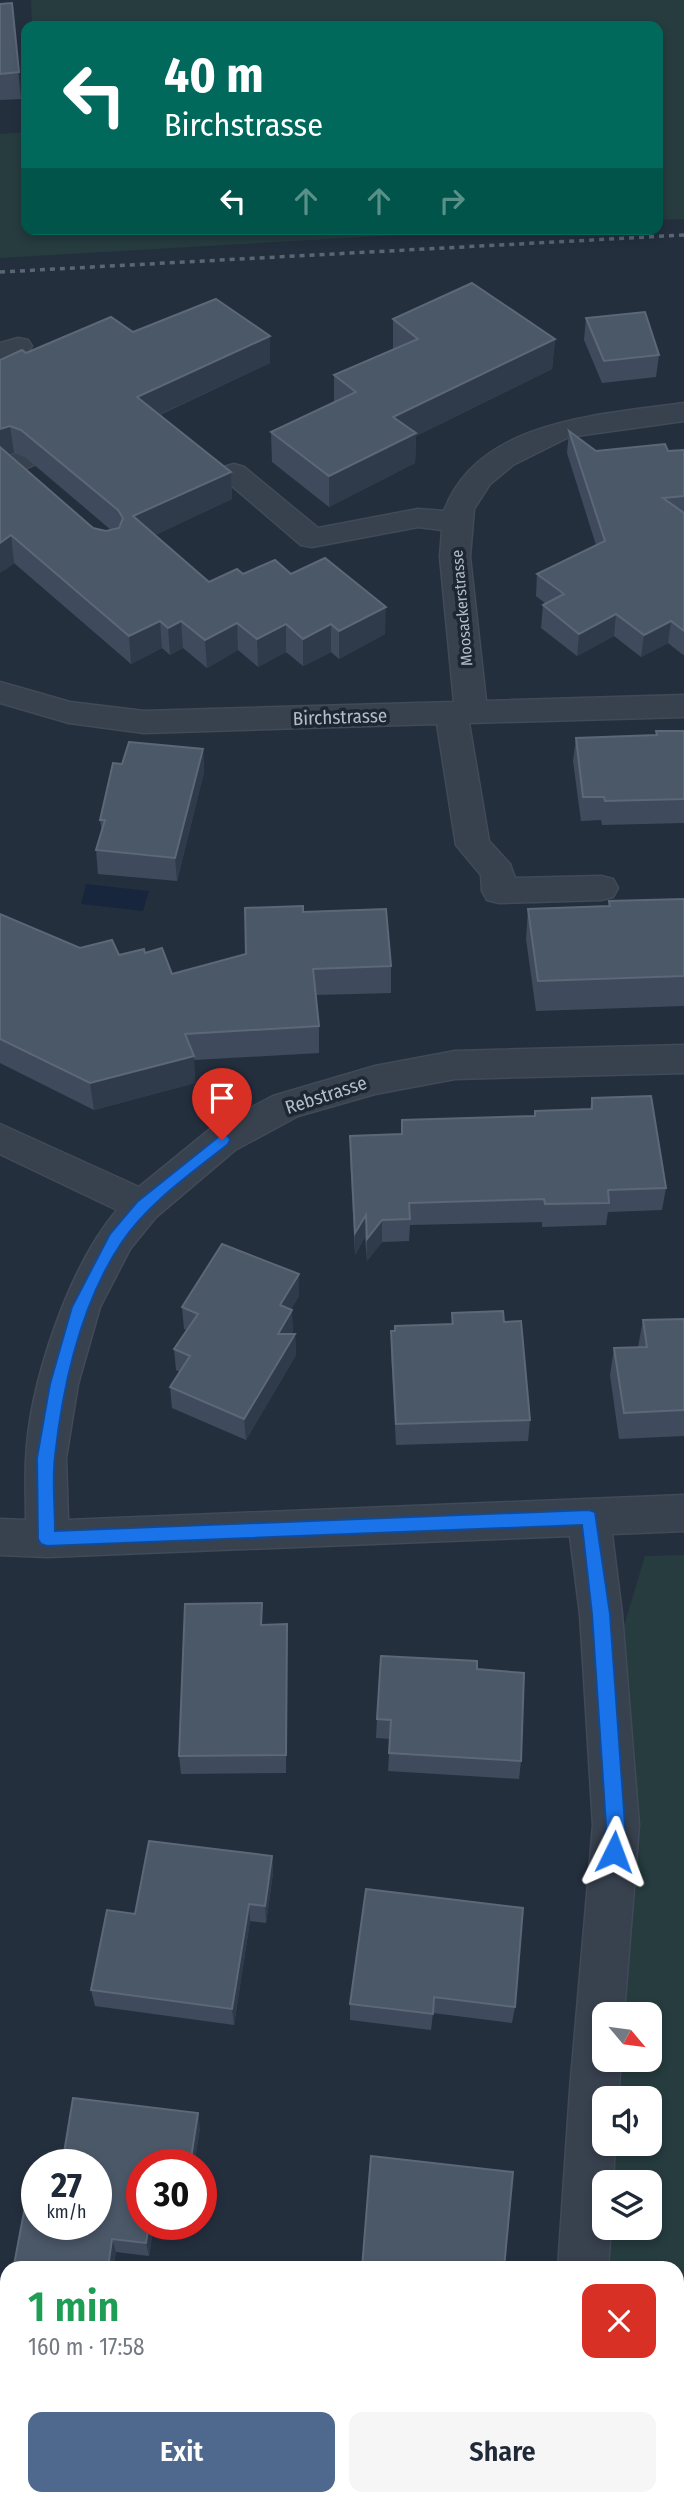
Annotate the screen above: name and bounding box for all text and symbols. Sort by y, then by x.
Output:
text: 40 m [164,46,264,105]
icon: left [49,49,140,140]
text: Birchstrasse [164,106,323,144]
icon: left [214,182,252,220]
icon: ahead [287,182,325,220]
icon: ahead [360,182,398,220]
icon: right [433,182,471,220]
street label: Moosackerstrasse [447,549,477,667]
street label: Birchstrasse [292,704,388,730]
pin [192,1068,252,1140]
street label: Rebstrasse [282,1071,370,1119]
icon: arrive [203,1079,241,1117]
position arrow [577,1815,651,1889]
north arrow [592,2002,662,2072]
map controls [592,2002,662,2240]
button: sound [592,2086,662,2156]
speed limit sign: 30 [126,2149,217,2240]
text: 27 [51,2164,82,2206]
button: layers [592,2170,662,2240]
text: km/h [46,2201,87,2223]
text: 1 min [28,2282,119,2332]
button: close [582,2284,656,2358]
text: 160 m · 17:58 [28,2333,144,2361]
button: Exit [28,2412,335,2492]
button: Share [349,2412,656,2492]

